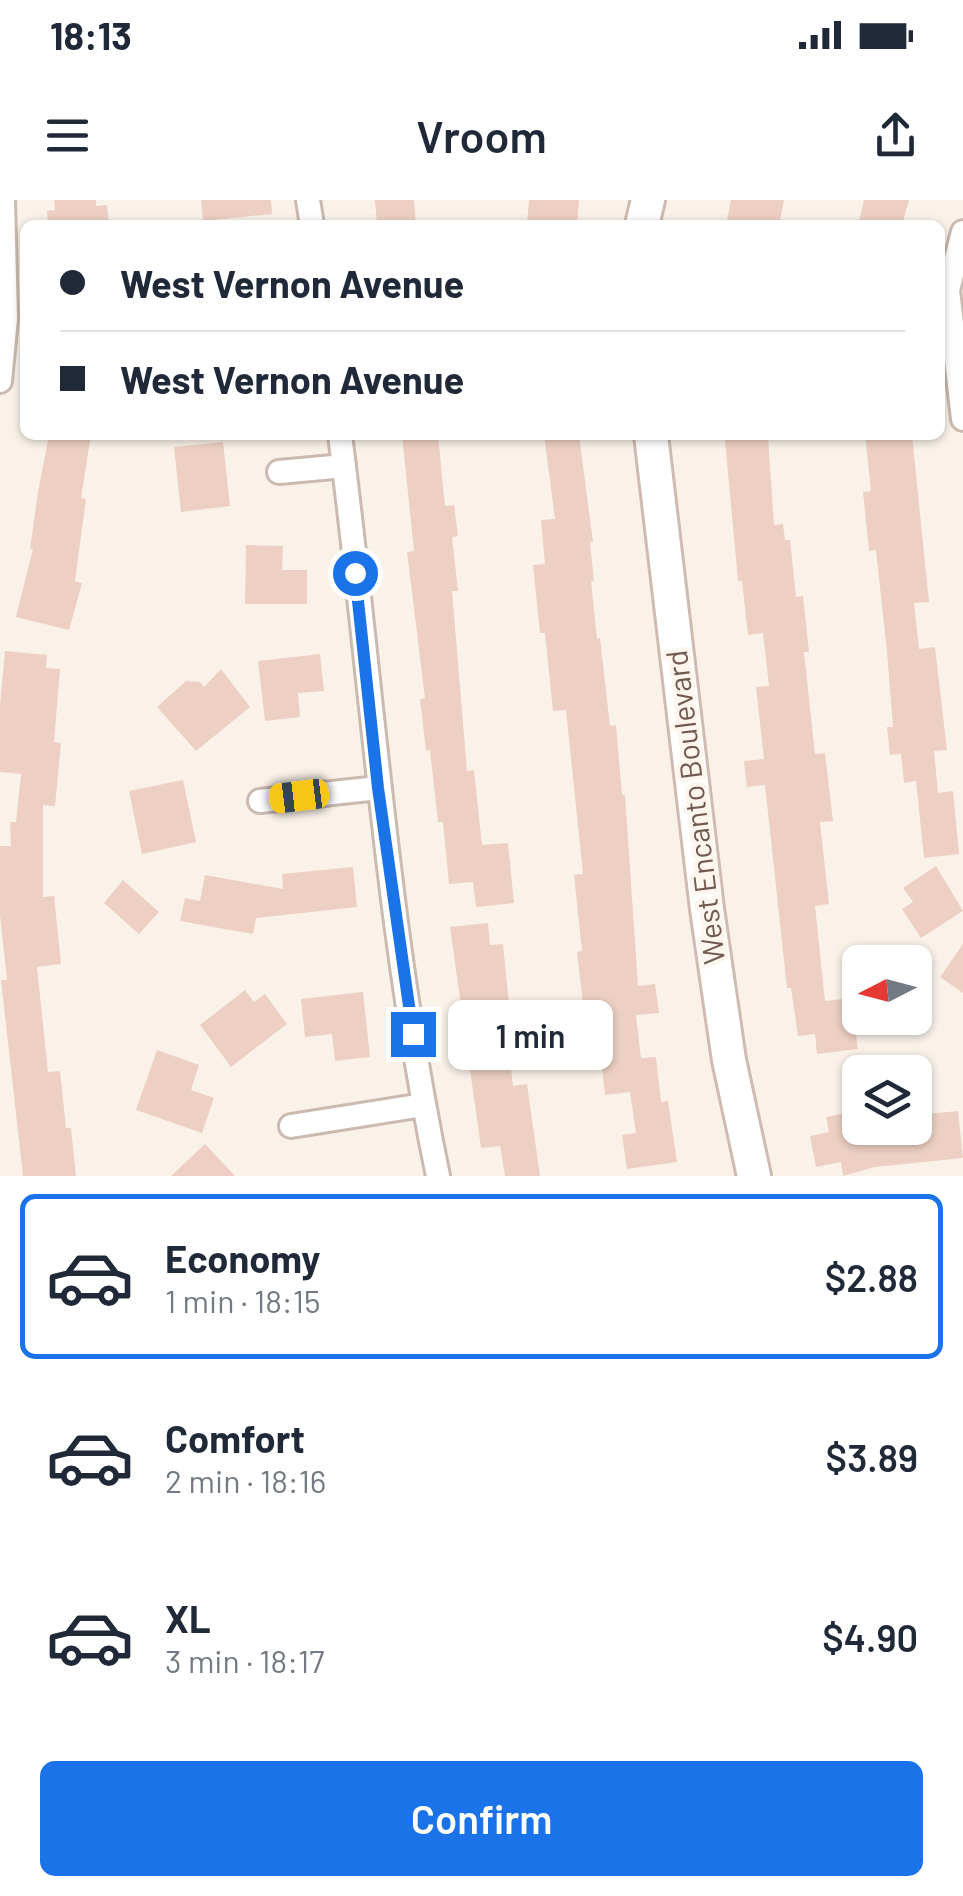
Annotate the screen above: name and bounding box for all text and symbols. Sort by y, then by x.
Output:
text: 18:13 [50,12,132,58]
icon: menu [40,108,95,163]
text: Vroom [416,108,547,162]
icon: share [868,108,923,163]
text: West Vernon Avenue [120,260,464,306]
text: West Vernon Avenue [120,356,464,402]
route start [333,551,378,596]
street label: West Encanto Boulevard [657,648,731,966]
car [267,777,331,815]
north arrow [842,945,932,1035]
map controls [842,945,932,1145]
callout: 1 min [448,999,613,1069]
route end [391,1012,436,1057]
text: 1 min [496,1016,565,1054]
button: layers [842,1055,932,1145]
icon: car [45,1232,135,1322]
text: Economy [165,1235,320,1281]
text: $2.88 [825,1254,918,1300]
text: 1 min · 18:15 [165,1281,320,1319]
icon: car [45,1412,135,1502]
text: Comfort [165,1415,305,1461]
text: $3.89 [826,1434,918,1480]
text: 2 min · 18:16 [165,1461,326,1499]
icon: car [45,1592,135,1682]
text: XL [165,1595,211,1641]
text: $4.90 [822,1614,918,1660]
text: 3 min · 18:17 [165,1641,324,1679]
button: Confirm [40,1761,923,1876]

